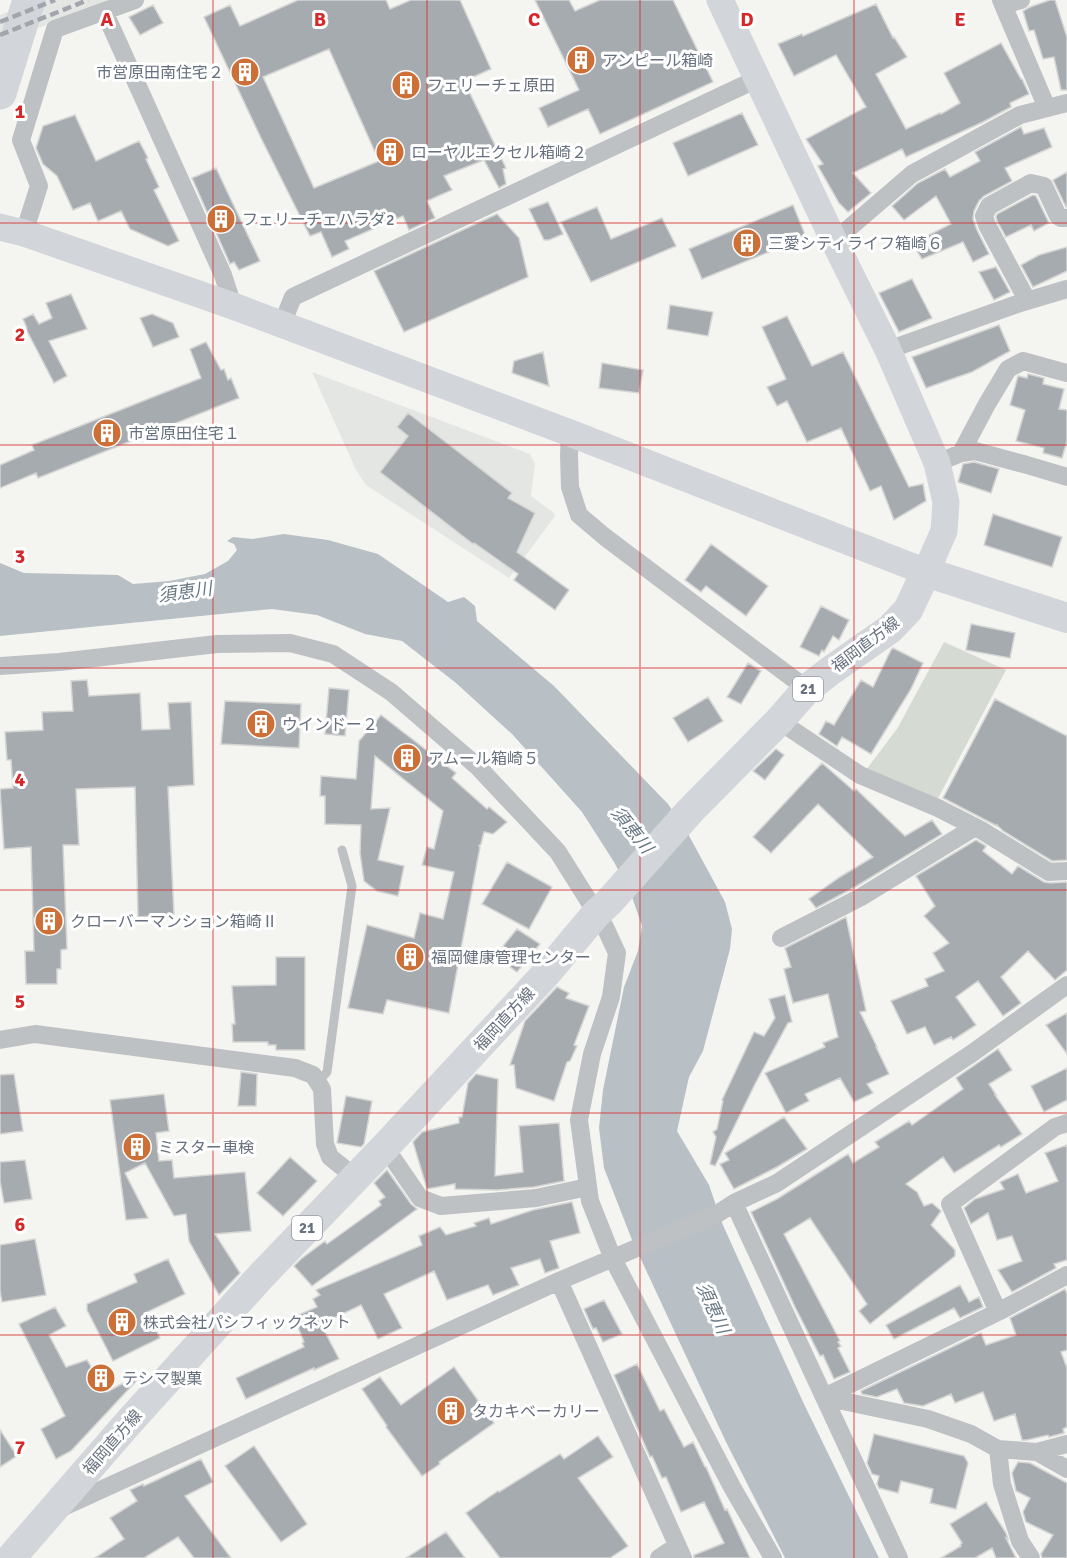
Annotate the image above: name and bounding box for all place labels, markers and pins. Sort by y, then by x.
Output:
building icon: アンピール箱崎 [565,44,597,76]
place label: アンピール箱崎 [602,51,713,71]
building icon: 市営原田南住宅２ [229,56,261,88]
place label: 市営原田南住宅２ [96,63,224,83]
building icon: フェリーチェ原田 [390,69,422,101]
place label: フェリーチェ原田 [427,76,555,96]
building icon: ローヤルエクセル箱崎２ [374,136,406,168]
place label: ローヤルエクセル箱崎２ [411,143,587,163]
building icon: フェリーチェハラダ2 [205,203,237,235]
place label: フェリーチェハラダ2 [242,210,395,230]
building icon: 三愛シティライフ箱崎６ [731,227,763,259]
place label: 三愛シティライフ箱崎６ [768,234,943,254]
building icon: 市営原田住宅１ [91,417,123,449]
place label: 市営原田住宅１ [128,424,240,444]
building icon: ウインドー２ [245,708,277,740]
place label: ウインドー２ [282,715,378,735]
building icon: アムール箱崎５ [391,742,423,774]
place label: アムール箱崎５ [428,749,539,769]
building icon: クローバーマンション箱崎Ⅱ [33,905,65,937]
place label: クローバーマンション箱崎Ⅱ [70,912,278,932]
building icon: 福岡健康管理センター [394,941,426,973]
place label: 福岡健康管理センター [431,948,591,968]
building icon: ミスター車検 [121,1131,153,1163]
place label: ミスター車検 [158,1138,254,1158]
building icon: 株式会社パシフィックネット [106,1306,138,1338]
place label: 株式会社パシフィックネット [143,1313,351,1333]
building icon: テシマ製菓 [85,1362,117,1394]
place label: テシマ製菓 [122,1369,202,1389]
building icon: タカキベーカリー [435,1395,467,1427]
place label: タカキベーカリー [472,1402,600,1422]

